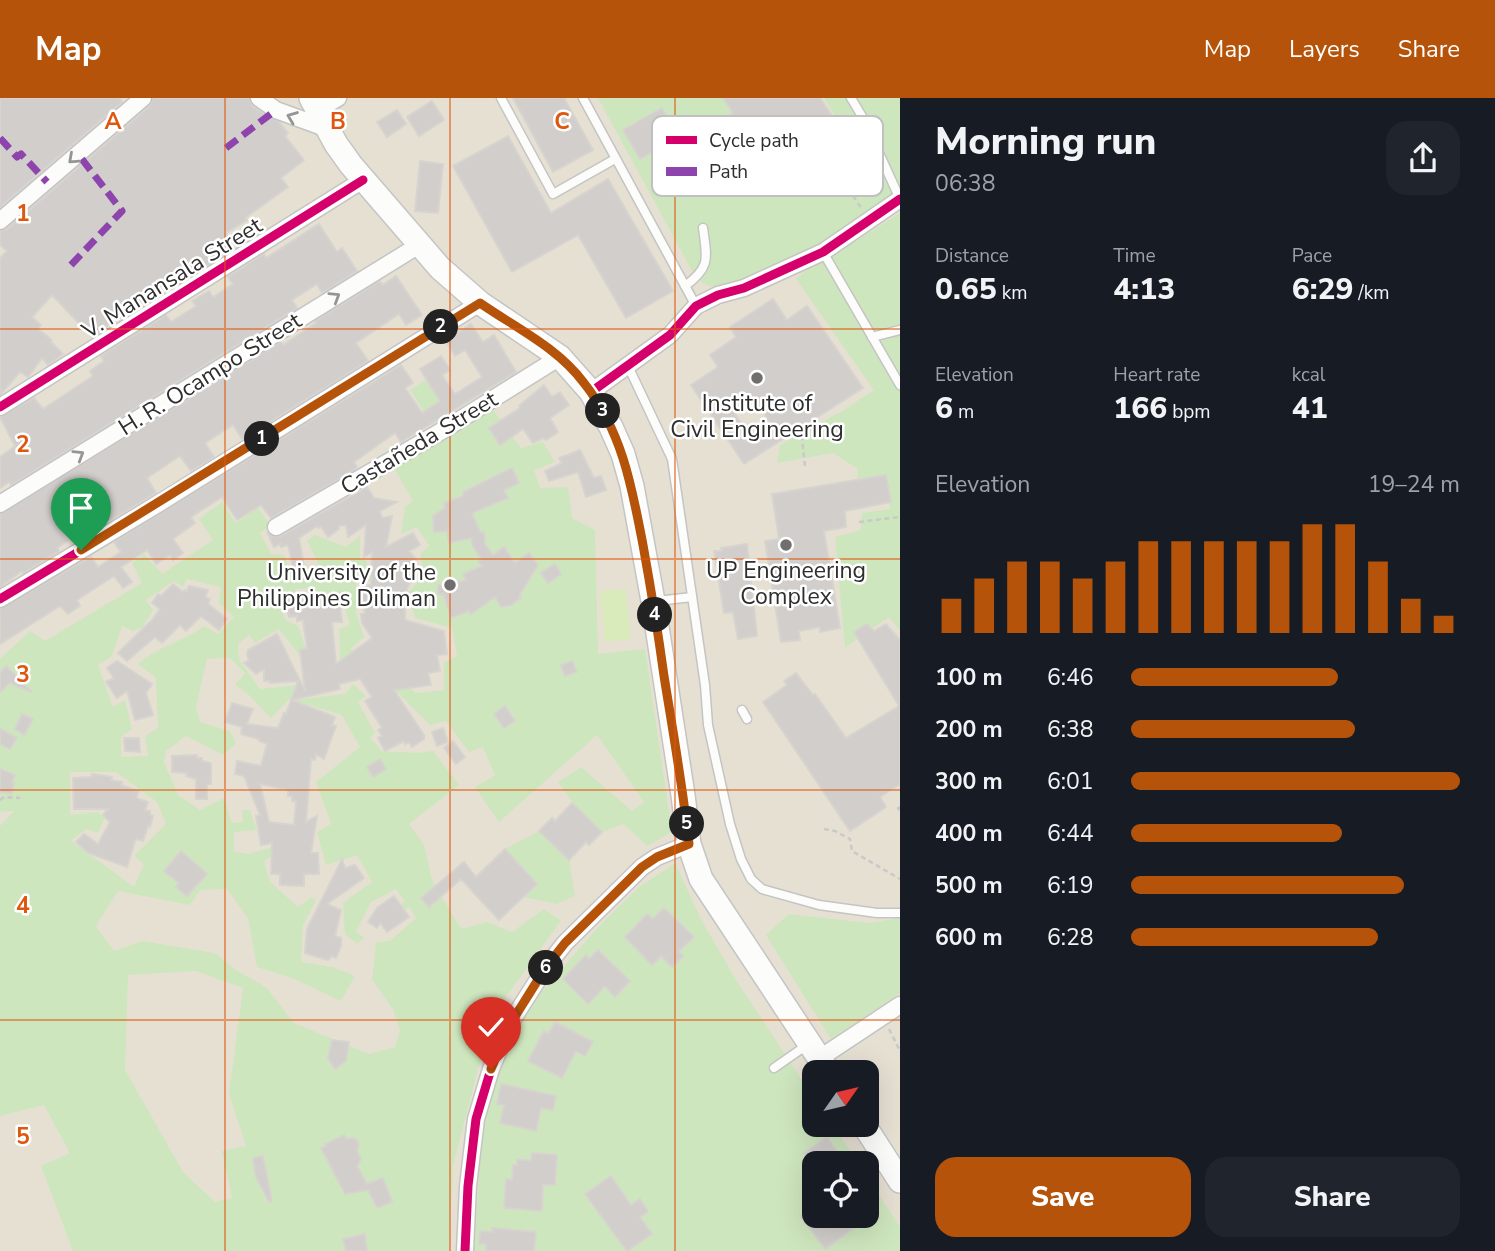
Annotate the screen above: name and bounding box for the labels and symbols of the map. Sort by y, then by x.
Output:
text: A [104,106,122,137]
text: B [330,106,346,137]
text: C [554,106,570,137]
one-way arrow [286,111,298,125]
legend [652,116,883,196]
text: Cycle path [709,128,799,154]
one-way arrow [68,151,81,163]
text: Path [709,159,748,185]
text: 1 [16,198,30,229]
street label: V. Manansala Street [75,210,269,346]
one-way arrow [328,292,341,305]
street label: H. R. Ocampo Street [113,305,308,443]
pin: 2 [424,310,458,344]
marker: Institute of Civil Engineering [749,370,765,386]
street label: Castañeda Street [335,383,504,502]
place label: Institute of Civil Engineering [670,388,844,445]
pin: 3 [586,394,620,428]
pin: 1 [244,422,280,456]
text: 2 [16,429,30,460]
one-way arrow [71,450,84,463]
pin [51,478,111,550]
marker: UP Engineering Complex [778,537,794,553]
place label: UP Engineering Complex [706,555,866,612]
place label: University of the Philippines Diliman [237,557,436,614]
marker: University of the Philippines Diliman [442,577,458,593]
pin: 4 [638,598,672,632]
text: 3 [16,659,30,690]
pin: 5 [670,806,704,842]
text: 4 [16,890,30,921]
pin: 6 [528,950,564,986]
pin [461,997,521,1069]
north arrow [802,1060,878,1138]
text: 5 [16,1121,30,1152]

